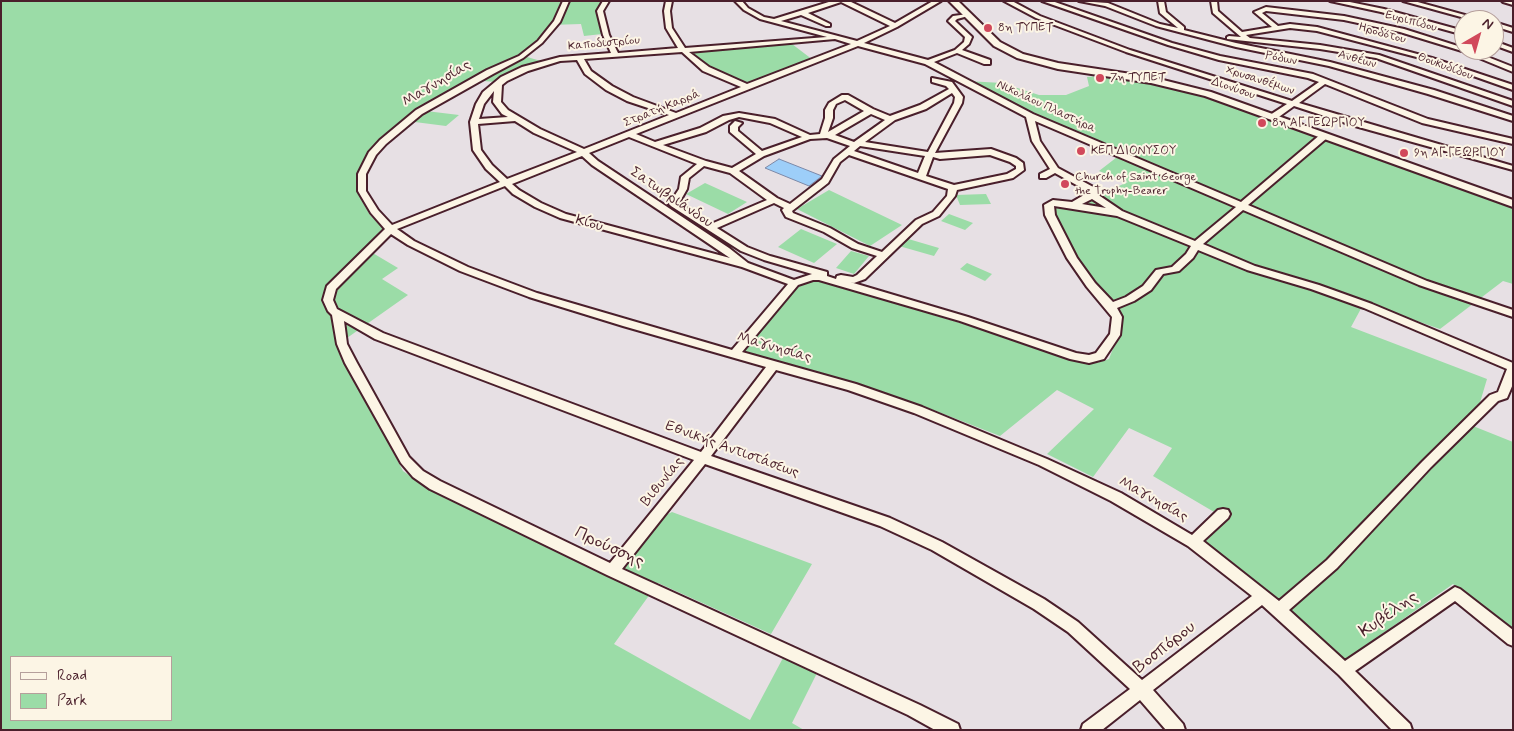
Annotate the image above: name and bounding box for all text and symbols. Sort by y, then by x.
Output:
street label: Ευριπίδου [1384,8,1438,36]
north arrow [1454,10,1504,60]
text: N [1478,14,1497,34]
street label: Ηροδότου [1357,20,1407,48]
place label: 8η ΤΥΠΕΤ [998,21,1053,35]
marker: 8η ΤΥΠΕΤ [982,22,994,34]
street label: Καποδιστρίου [568,34,640,54]
street label: Ανθέων [1336,48,1378,72]
street label: Ρόδων [1264,49,1298,69]
street label: Θουκυδίδου [1415,50,1475,84]
street label: Μαγνησίας [399,57,475,111]
street label: Χρυσανθέμων [1224,63,1296,99]
place label: 7η ΤΥΠΕΤ [1110,71,1165,85]
marker: 7η ΤΥΠΕΤ [1094,72,1106,84]
street label: Διονύσου [1209,75,1257,103]
street label: Νικολάου Πλαστήρα [994,78,1098,136]
street label: Στρατή Καρρά [622,87,702,131]
place label: 8η ΑΓ.ΓΕΩΡΓΙΟΥ [1272,116,1365,130]
marker: 8η ΑΓ.ΓΕΩΡΓΙΟΥ [1256,117,1268,129]
place label: ΚΕΠ ΔΙΟΝΥΣΟΥ [1091,144,1176,158]
marker: ΚΕΠ ΔΙΟΝΥΣΟΥ [1075,145,1087,157]
place label: 9η ΑΓ.ΓΕΩΡΓΙΟΥ [1414,146,1506,160]
marker: 9η ΑΓ.ΓΕΩΡΓΙΟΥ [1398,147,1410,159]
street label: Σατωβριάνδου [626,164,716,232]
place label: Church of Saint George the Trophy-Bearer [1075,170,1196,198]
marker: Church of Saint George the Trophy-Bearer [1059,178,1071,190]
street label: Κίου [573,212,605,236]
street label: Μαγνησίας [735,329,813,367]
street label: Εθνικής Αντιστάσεως [663,417,801,483]
street label: Βιθυνίας [638,454,688,510]
street label: Μαγνησίας [1115,474,1191,526]
street label: Προύσσης [571,522,647,574]
street label: Κυβέλης [1355,587,1423,643]
street label: Βοσπόρου [1130,617,1200,679]
legend [10,656,172,721]
text: Road [57,666,87,686]
text: Park [57,691,87,711]

